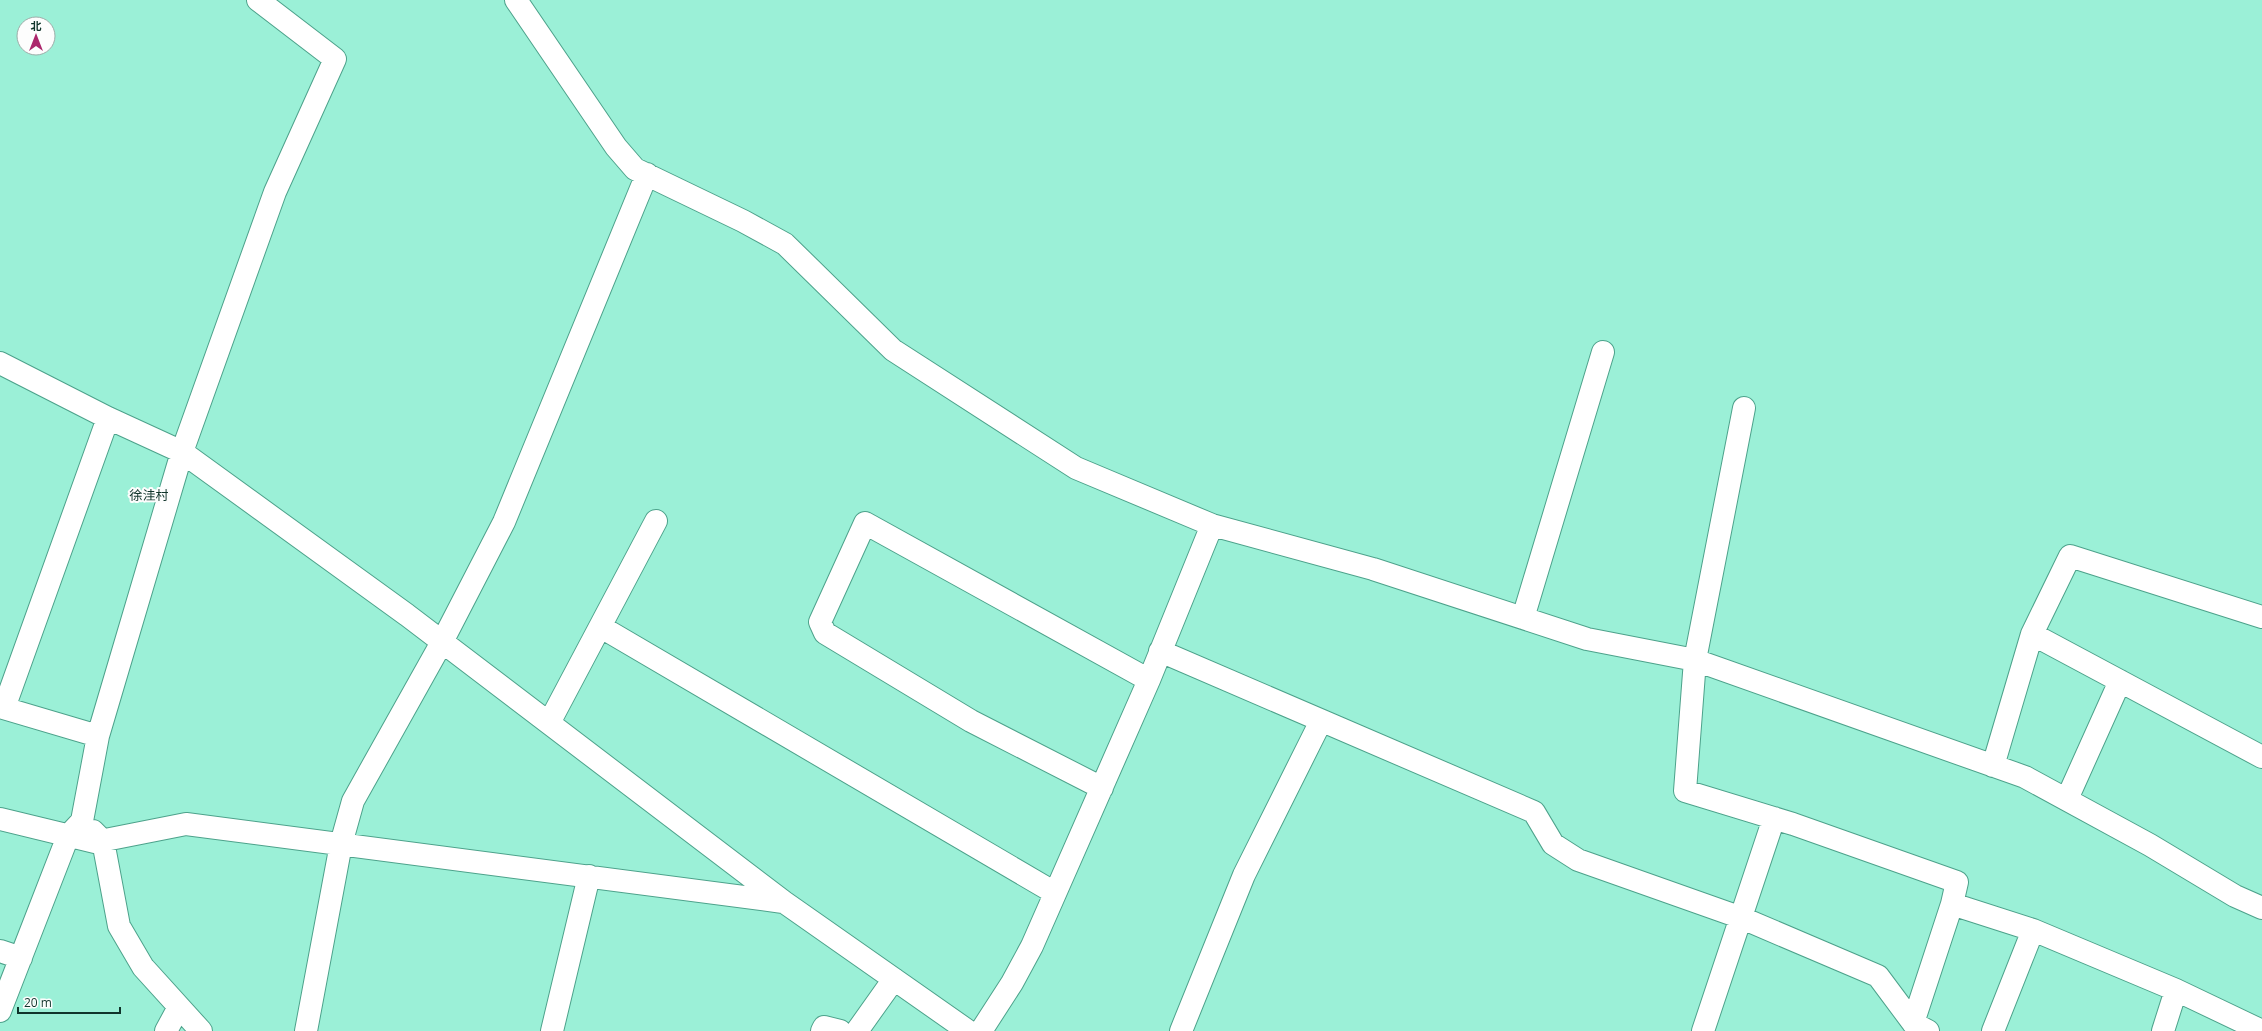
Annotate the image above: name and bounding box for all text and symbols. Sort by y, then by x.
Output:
north arrow [16,16,56,56]
text: 北 [31,18,42,33]
district label: 徐洼村 [129,486,169,504]
scale bar [18,989,120,1015]
text: 20 m [24,994,52,1011]

